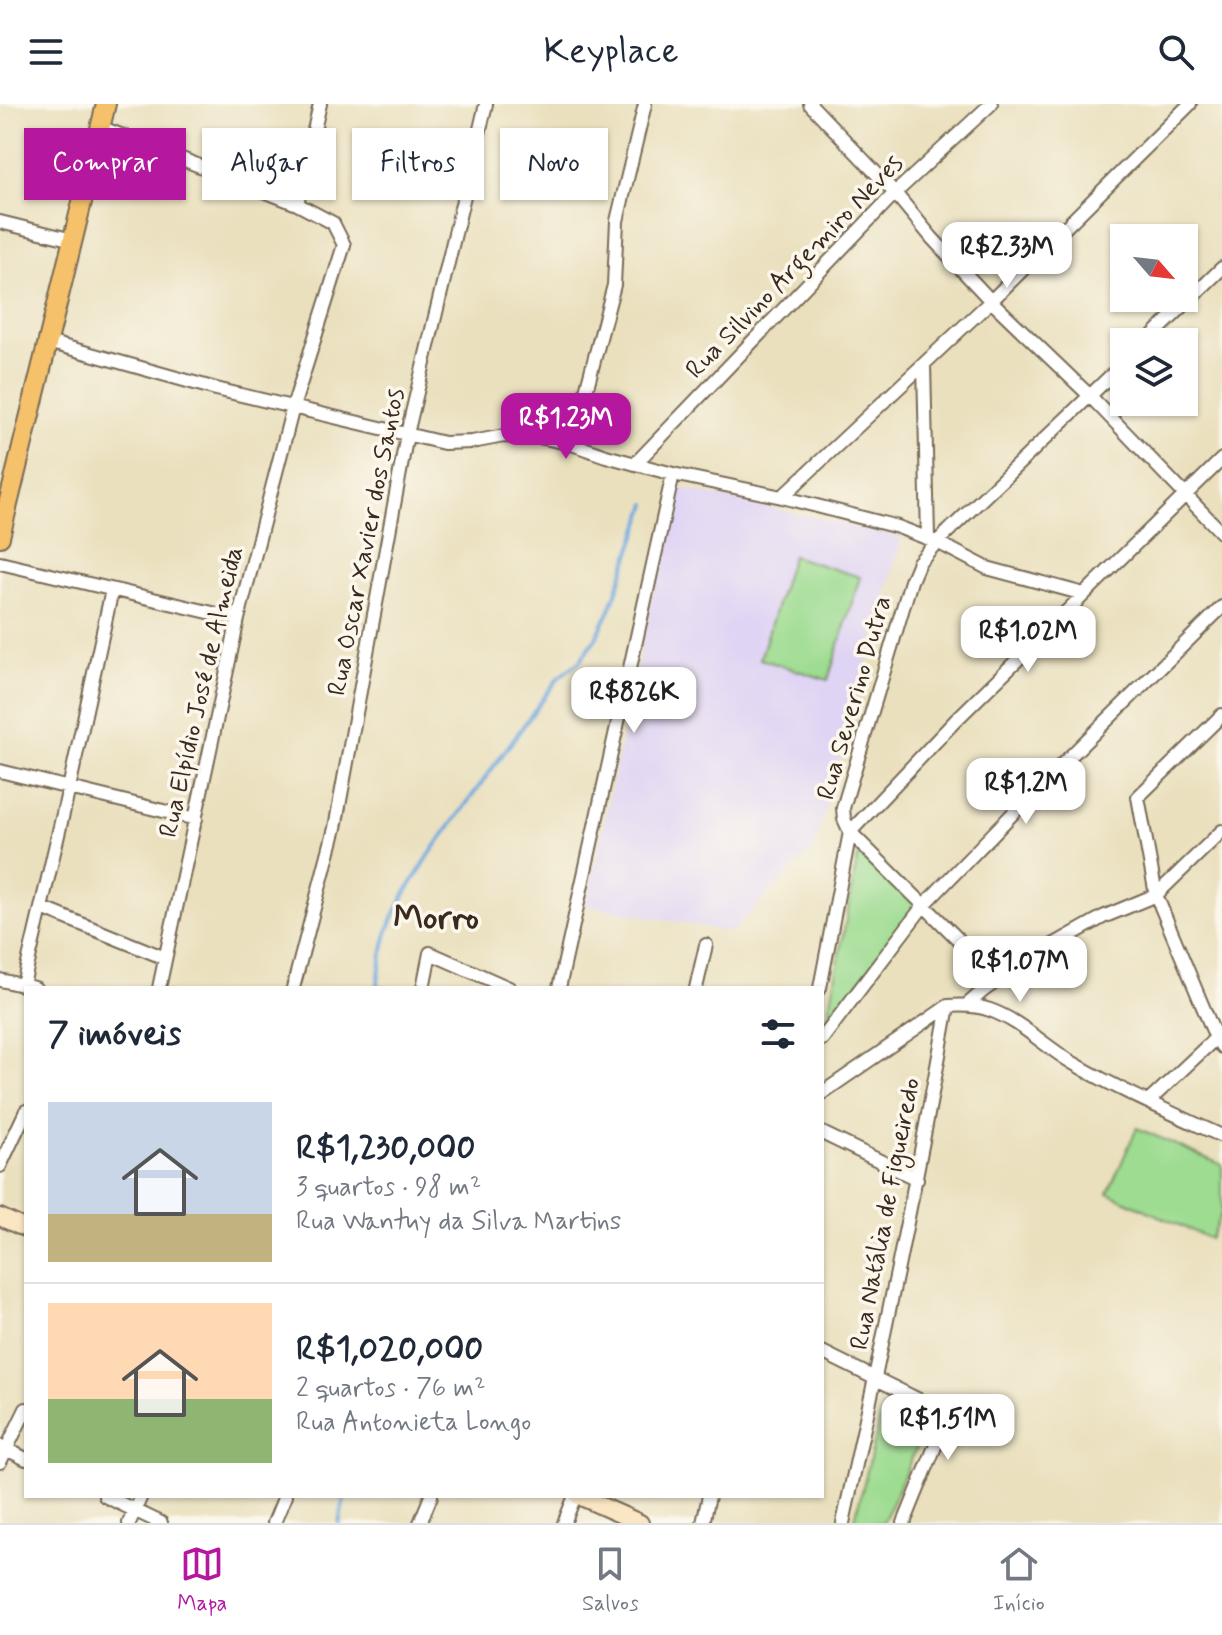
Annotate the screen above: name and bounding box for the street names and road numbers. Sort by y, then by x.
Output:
street label: Rua Silvino Argemiro Neves [679,147,913,389]
street label: Rua Oscar Xavier dos Santos [320,385,414,699]
street label: Rua Elpídio José de Almeida [152,543,252,841]
street label: Rua Severino Dutra [810,592,900,804]
street label: Rua Natália de Figueiredo [843,1075,931,1353]

